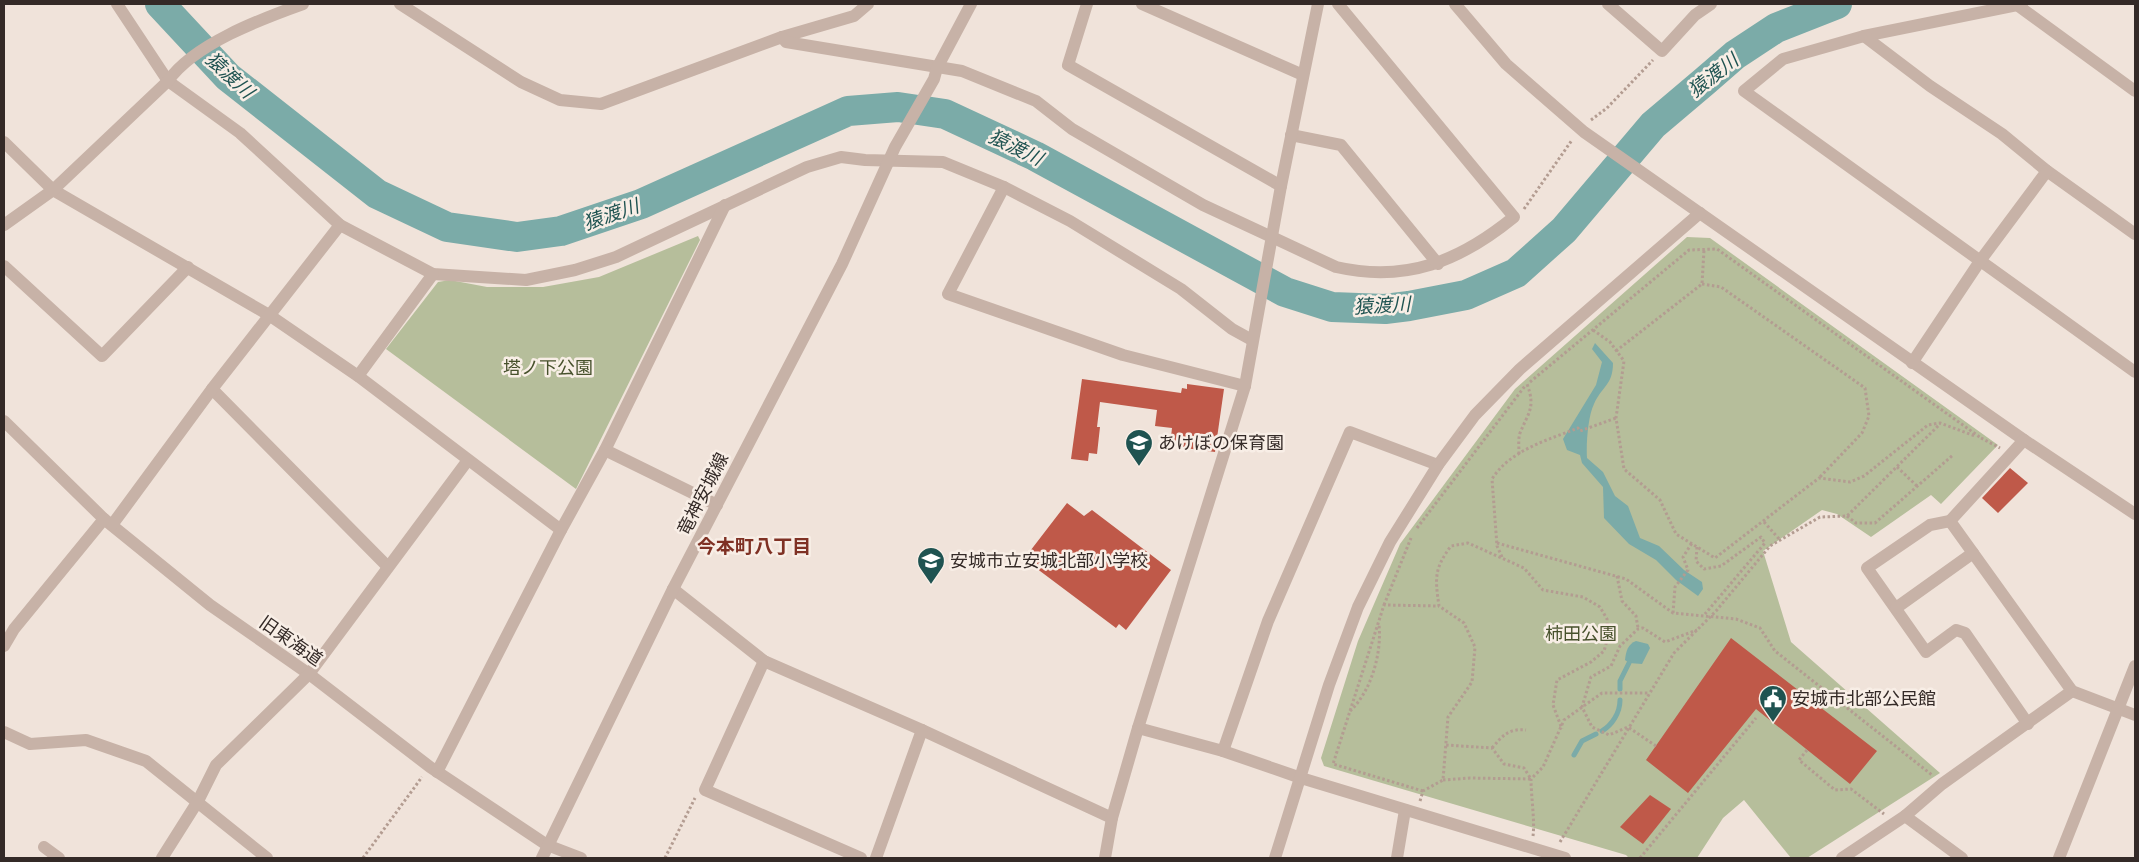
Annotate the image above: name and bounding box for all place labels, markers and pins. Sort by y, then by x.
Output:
school or university icon: あけぼの保育園 [1124,428,1154,467]
place label: あけぼの保育園 [1158,434,1284,453]
school or university icon: 安城市立安城北部小学校 [916,546,946,585]
place label: 安城市立安城北部小学校 [950,551,1148,571]
public building icon: 安城市北部公民館 [1758,684,1788,723]
place label: 安城市北部公民館 [1792,689,1936,709]

